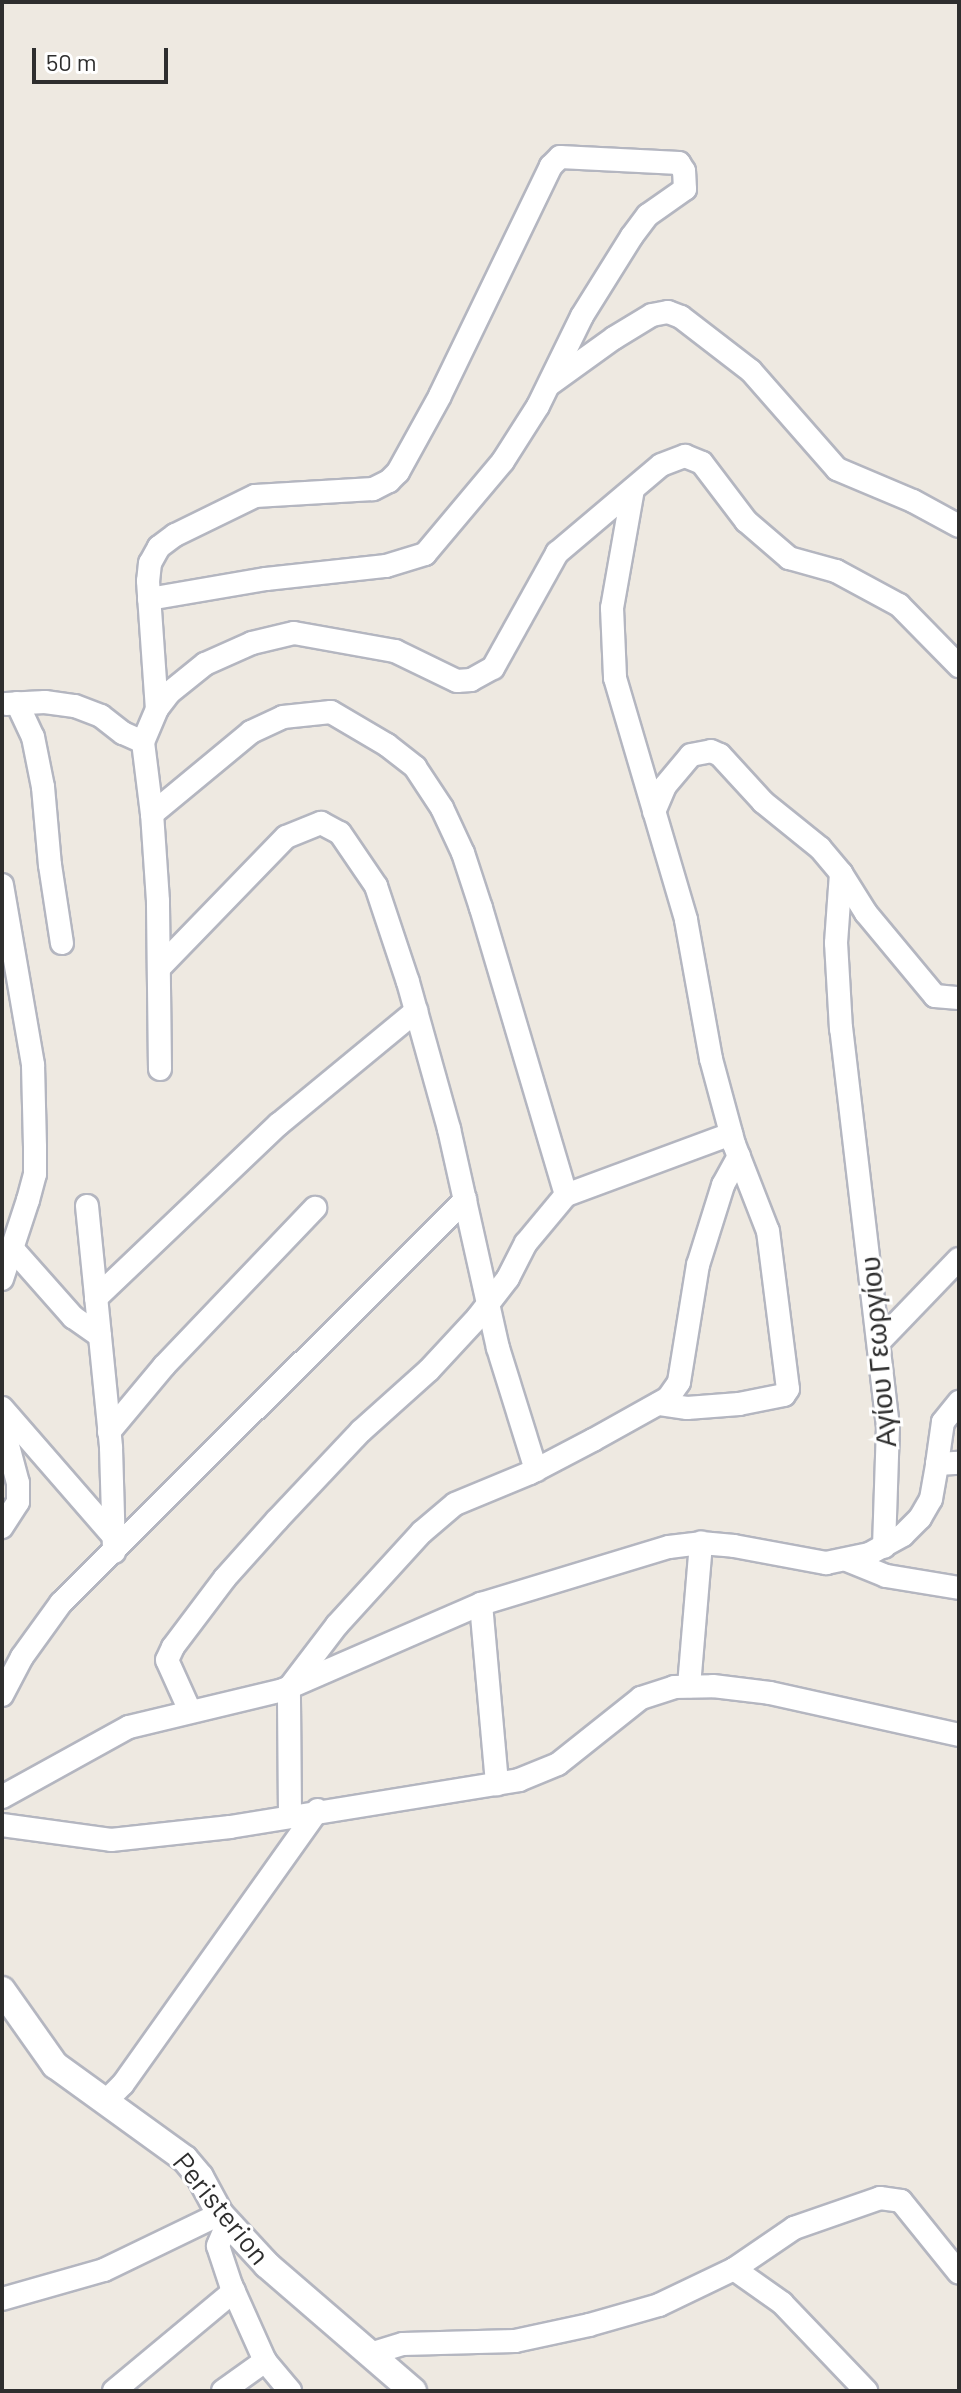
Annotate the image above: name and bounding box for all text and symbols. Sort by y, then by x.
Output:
scale bar [36,32,172,82]
text: 50 m [46,47,97,76]
street label: Αγίου Γεωργίου [852,1255,902,1449]
street label: Peristerion [167,2145,277,2271]

